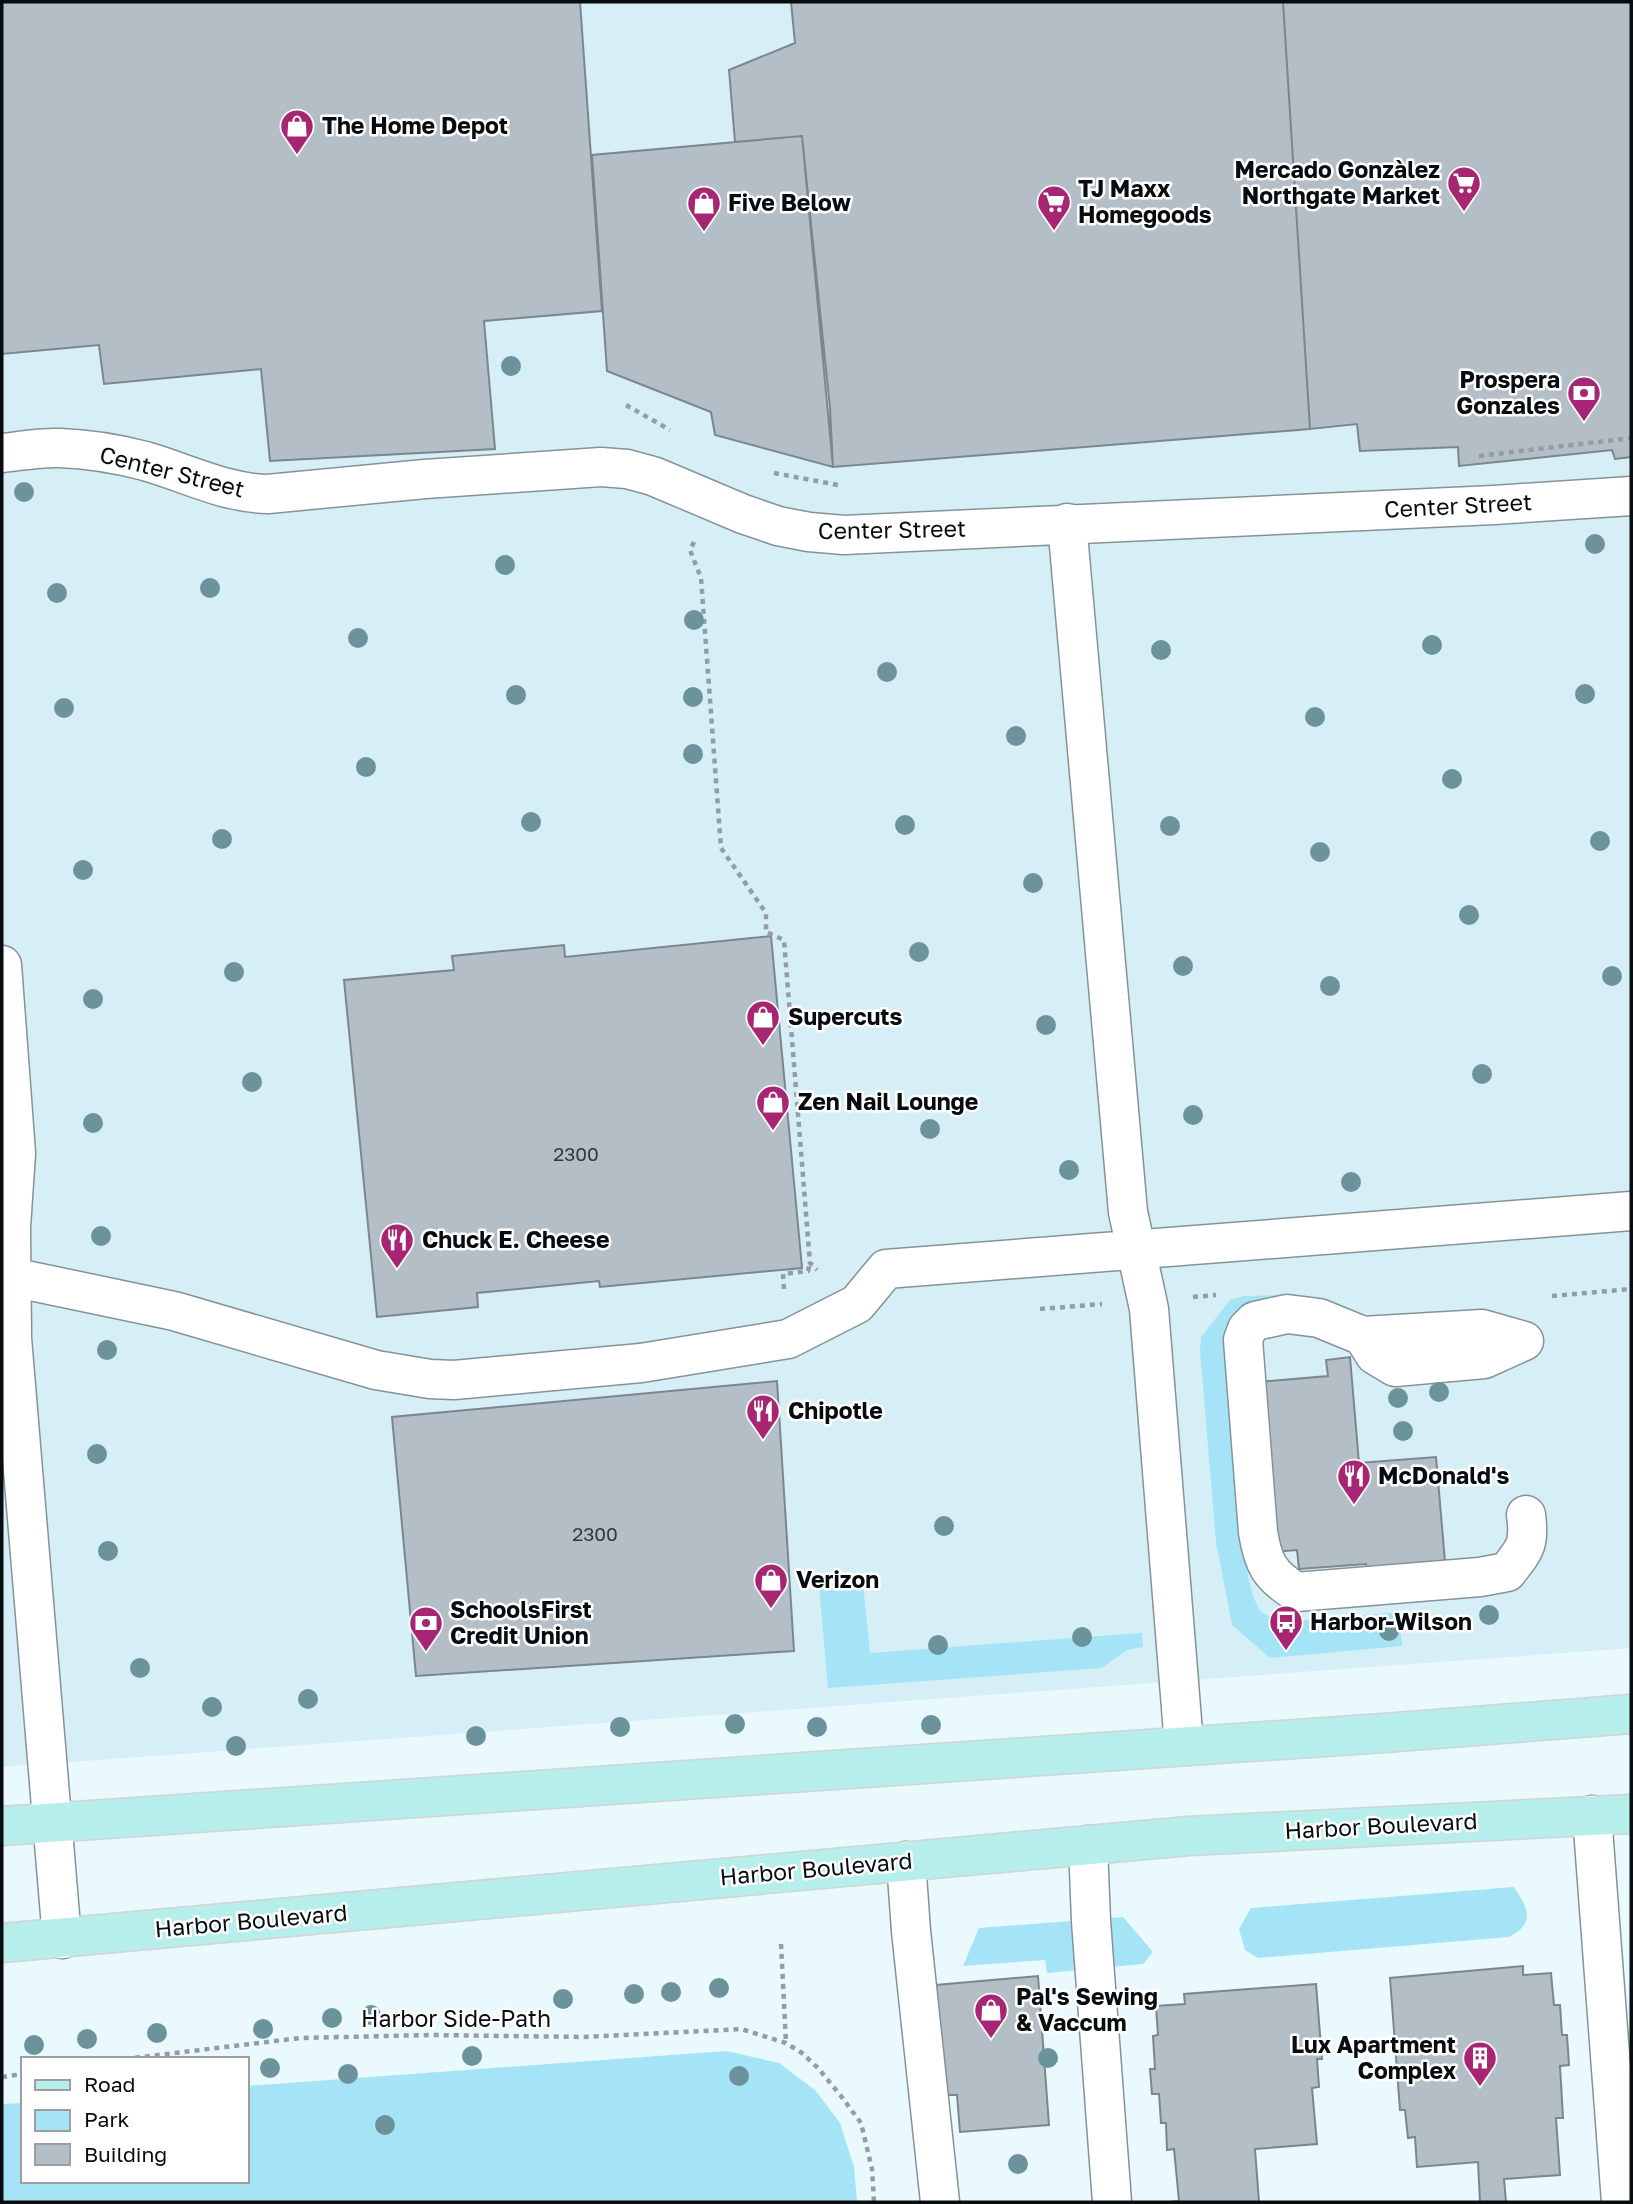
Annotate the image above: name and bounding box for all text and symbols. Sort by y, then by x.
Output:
shop icon: The Home Depot [278,107,316,156]
place label: The Home Depot [322,111,508,139]
place label: Mercado Gonzàlez Northgate Market [1235,155,1440,209]
supermarket icon: Mercado Gonzàlez Northgate Market [1445,164,1483,213]
place label: TJ Maxx Homegoods [1078,174,1212,228]
supermarket icon: TJ Maxx Homegoods [1035,183,1073,232]
shop icon: Five Below [685,184,723,233]
place label: Five Below [728,188,851,216]
place label: Prospera Gonzales [1456,365,1560,419]
bank icon: Prospera Gonzales [1565,374,1603,423]
street label: Center Street [97,440,248,503]
street label: Center Street [1383,487,1533,523]
street label: Center Street [818,514,966,544]
shop icon: Supercuts [744,998,782,1047]
place label: Supercuts [788,1002,903,1030]
shop icon: Zen Nail Lounge [754,1083,792,1132]
place label: Zen Nail Lounge [798,1087,978,1115]
house number: 2300 [553,1142,599,1165]
restaurant icon: Chuck E. Cheese [378,1221,416,1270]
place label: Chuck E. Cheese [422,1225,610,1253]
restaurant icon: Chipotle [744,1392,782,1441]
place label: Chipotle [788,1396,883,1424]
restaurant icon: McDonald's [1335,1457,1373,1506]
place label: McDonald's [1378,1461,1509,1489]
house number: 2300 [572,1522,618,1545]
shop icon: Verizon [752,1561,790,1610]
place label: Verizon [796,1565,879,1593]
place label: SchoolsFirst Credit Union [450,1595,592,1649]
bus stop icon: Harbor-Wilson [1267,1603,1305,1652]
bank icon: SchoolsFirst Credit Union [407,1604,445,1653]
place label: Harbor-Wilson [1310,1607,1472,1635]
street label: Harbor Boulevard [1284,1806,1478,1844]
street label: Harbor Boulevard [718,1846,913,1890]
street label: Harbor Boulevard [153,1898,348,1942]
place label: Pal's Sewing & Vaccum [1016,1982,1158,2036]
shop icon: Pal's Sewing & Vaccum [972,1991,1010,2040]
street label: Harbor Side-Path [361,2004,551,2032]
place label: Lux Apartment Complex [1291,2030,1457,2084]
building icon: Lux Apartment Complex [1461,2039,1499,2088]
legend [21,2057,248,2183]
text: Road [84,2071,135,2097]
text: Park [84,2106,130,2132]
text: Building [84,2141,167,2167]

